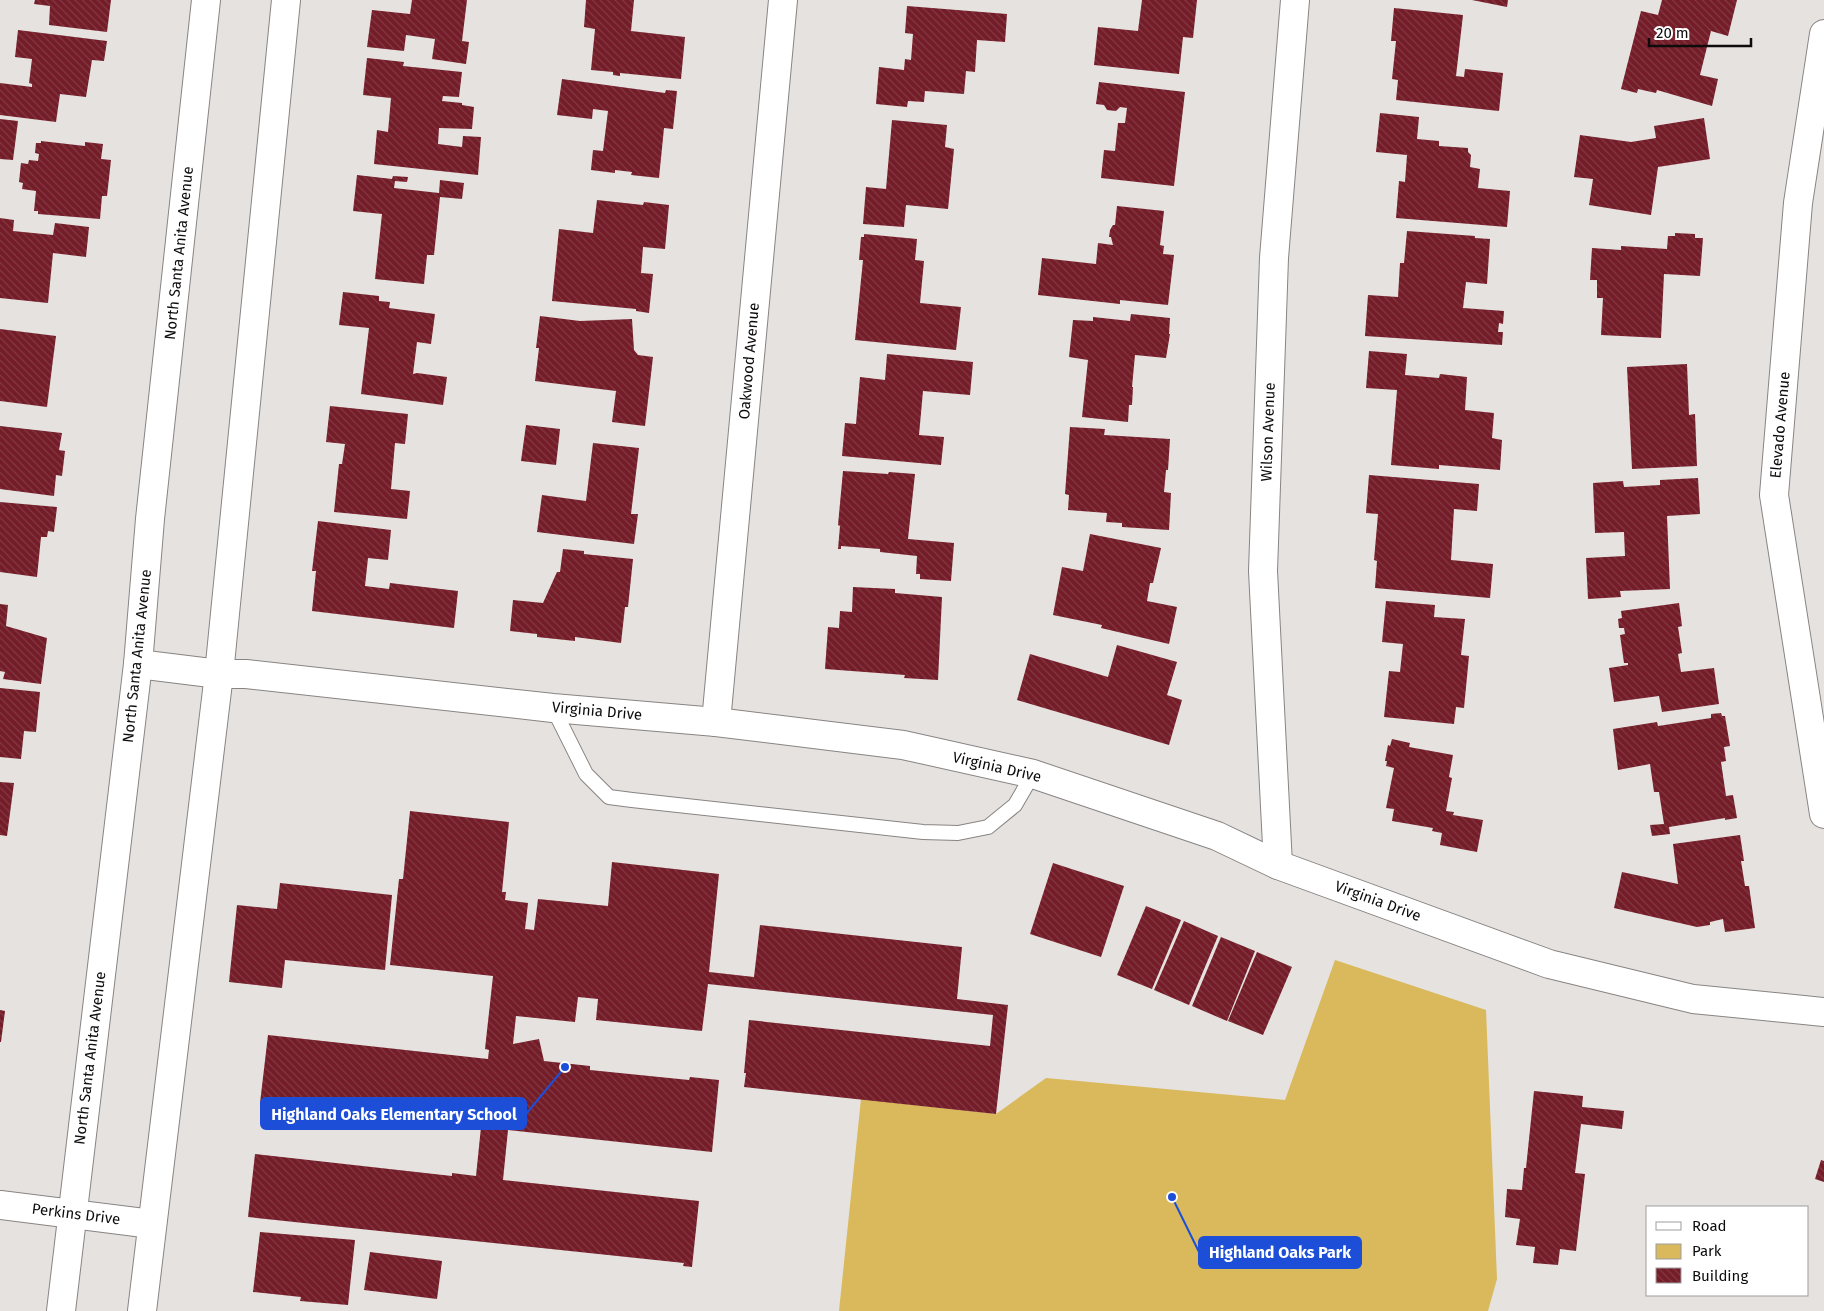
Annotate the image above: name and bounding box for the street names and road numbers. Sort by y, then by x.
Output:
street label: North Santa Anita Avenue [161,165,197,341]
street label: Oakwood Avenue [735,302,763,420]
street label: Elevado Avenue [1766,371,1794,479]
street label: Wilson Avenue [1257,382,1279,482]
street label: North Santa Anita Avenue [119,568,155,744]
street label: Virginia Drive [551,698,643,724]
street label: Virginia Drive [951,748,1043,786]
street label: Virginia Drive [1332,877,1424,925]
street label: North Santa Anita Avenue [70,970,110,1146]
street label: Perkins Drive [31,1200,121,1228]

